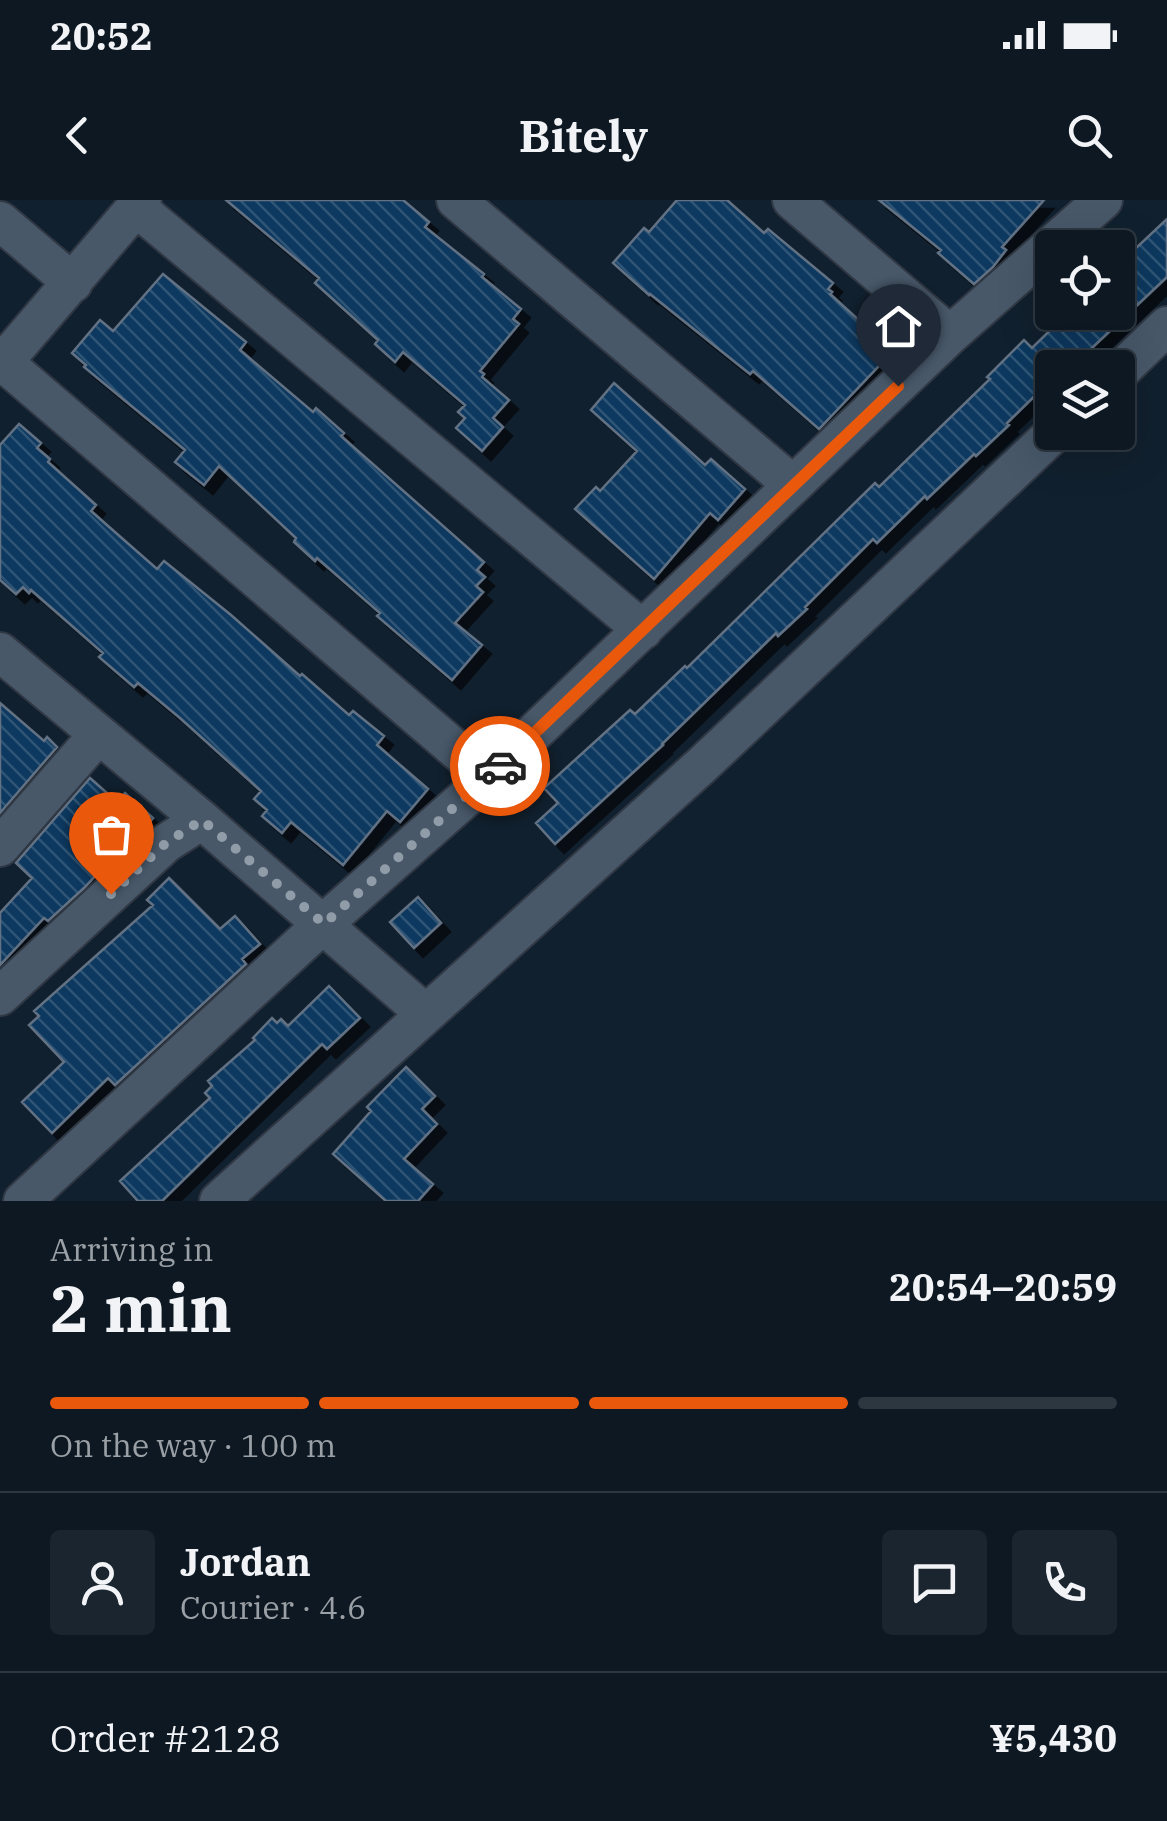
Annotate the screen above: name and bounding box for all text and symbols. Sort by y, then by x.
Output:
text: 20:52 [50,11,153,60]
text: Bitely [519,106,648,164]
icon: back [50,108,105,163]
icon: search [1062,108,1117,163]
map controls [1035,230,1135,450]
button: locate [1035,230,1135,330]
pin [856,284,941,387]
icon: home [871,299,926,354]
button: layers [1035,350,1135,450]
courier [450,716,550,816]
icon: car [473,739,528,794]
pin [69,792,154,895]
icon: bag [84,807,139,862]
text: Arriving in [50,1228,213,1270]
text: 20:54–20:59 [889,1262,1117,1311]
text: 2 min [50,1265,232,1350]
text: On the way · 100 m [50,1424,336,1466]
button: person [50,1530,155,1635]
button: chat [882,1530,987,1635]
button: phone [1012,1530,1117,1635]
text: Jordan [180,1537,311,1586]
text: Courier · 4.6 [180,1586,366,1628]
text: Order #2128 [50,1713,281,1762]
text: ¥5,430 [989,1713,1117,1762]

